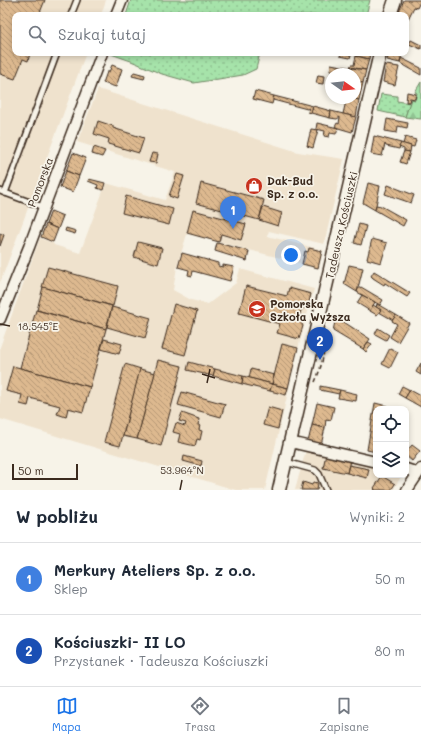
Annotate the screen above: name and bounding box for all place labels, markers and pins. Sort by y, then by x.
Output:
place label: Dak-Bud Sp. z o.o. [267,173,318,201]
shop icon: Dak-Bud Sp. z o.o. [244,176,264,196]
pin: 1 [220,196,246,229]
place label: Pomorska Szkoła Wyższa [270,296,351,324]
school or university icon: Pomorska Szkoła Wyższa [247,299,267,319]
pin: 2 [307,327,333,360]

